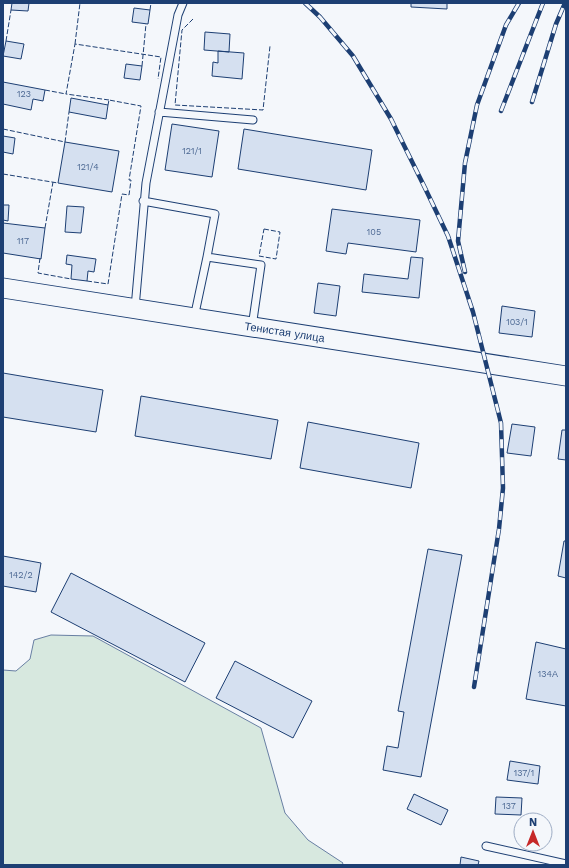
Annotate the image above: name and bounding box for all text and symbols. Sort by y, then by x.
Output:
house number: 123 [17,89,31,99]
house number: 121/1 [182,146,202,156]
house number: 121/4 [77,162,99,172]
house number: 105 [367,227,381,237]
house number: 117 [17,236,29,246]
house number: 103/1 [506,317,528,327]
street label: Тенистая улица [244,319,326,345]
house number: 142/2 [9,570,33,580]
house number: 134А [538,669,558,679]
house number: 137/1 [514,768,534,778]
house number: 137 [502,801,516,811]
north arrow [513,812,553,852]
text: N [529,816,537,829]

